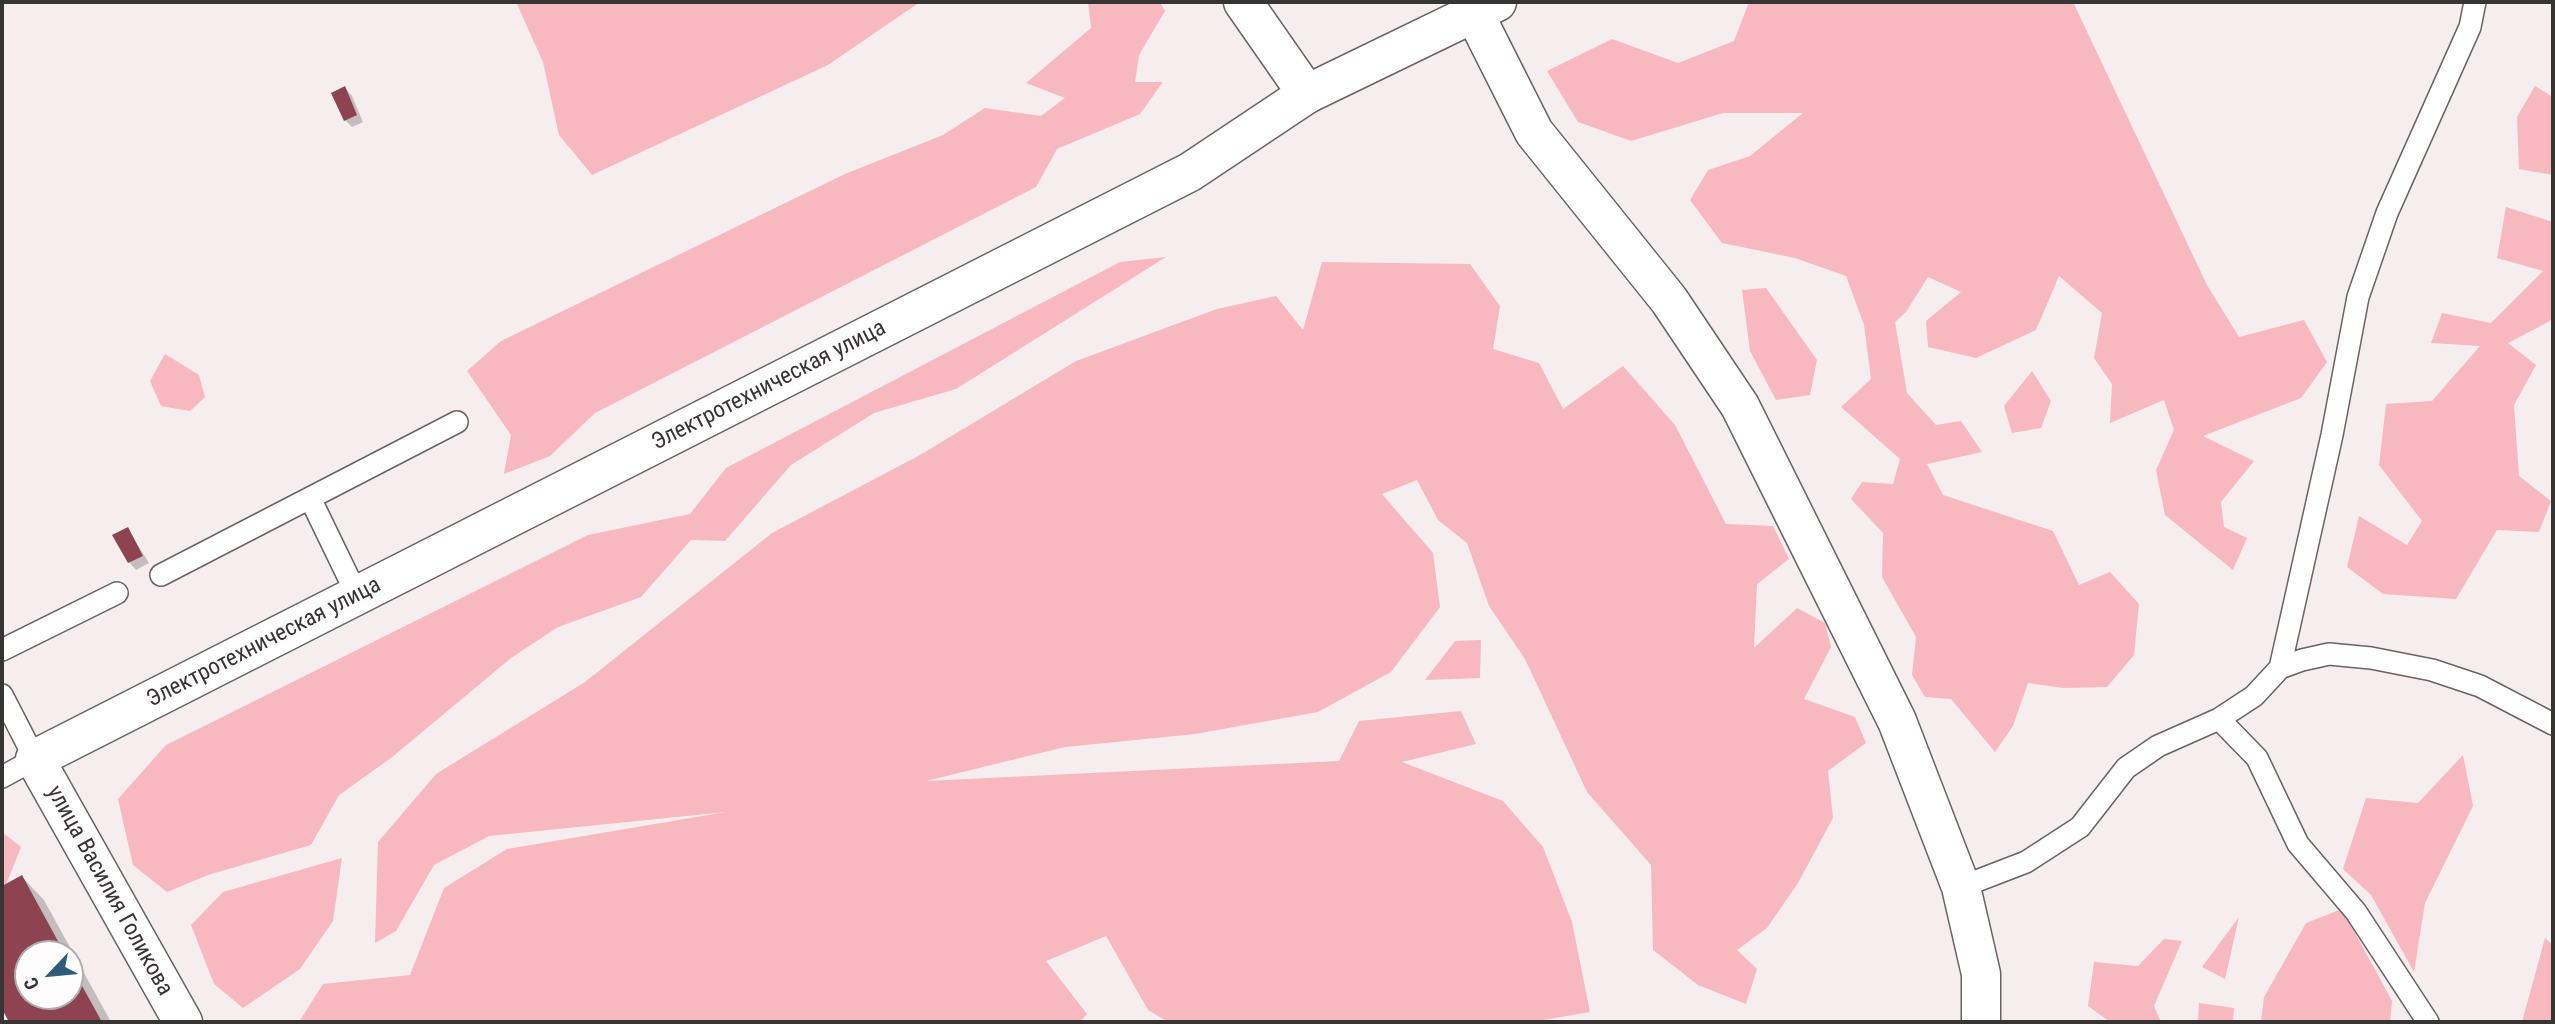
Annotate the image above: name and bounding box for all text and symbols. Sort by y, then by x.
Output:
street label: Электротехническая улица [647,315,891,457]
street label: Электротехническая улица [142,572,386,714]
street label: улица Василия Голикова [40,781,178,1001]
north arrow [14,940,84,1010]
text: С [19,974,44,993]

